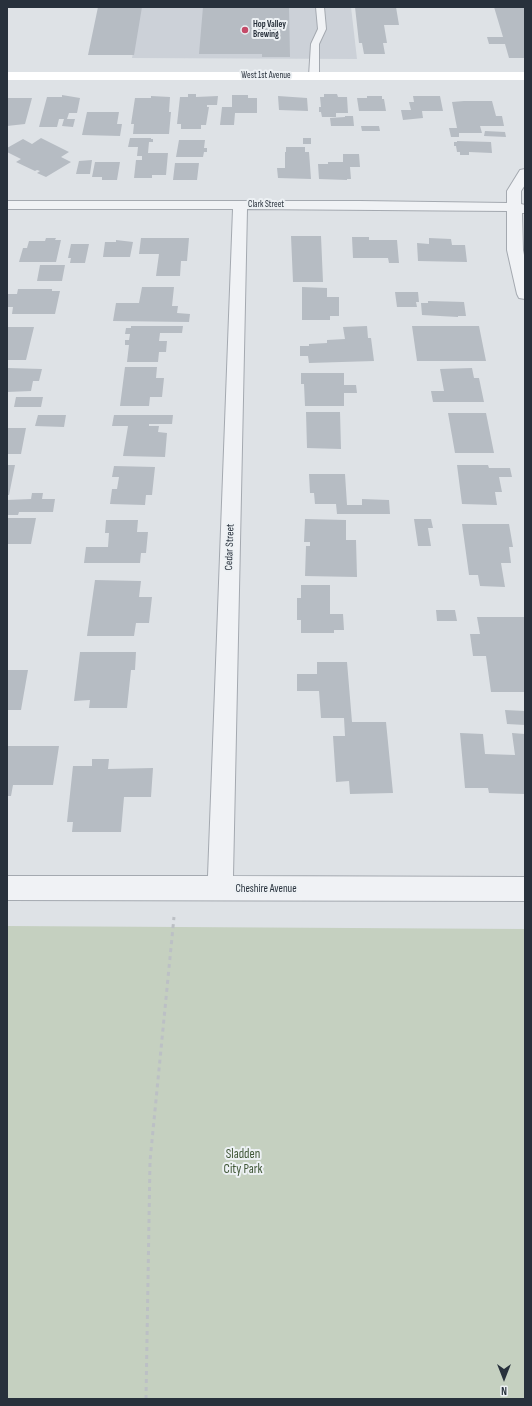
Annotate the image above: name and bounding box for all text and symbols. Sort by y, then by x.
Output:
place label: Hop Valley Brewing [253,20,286,41]
marker: Hop Valley Brewing [240,25,250,35]
street label: West 1st Avenue [241,71,291,81]
street label: Clark Street [248,200,284,210]
street label: Cedar Street [223,523,237,571]
street label: Cheshire Avenue [235,882,297,896]
park label: Sladden City Park [224,1147,262,1178]
north arrow [484,1358,524,1398]
text: N [501,1384,507,1397]

